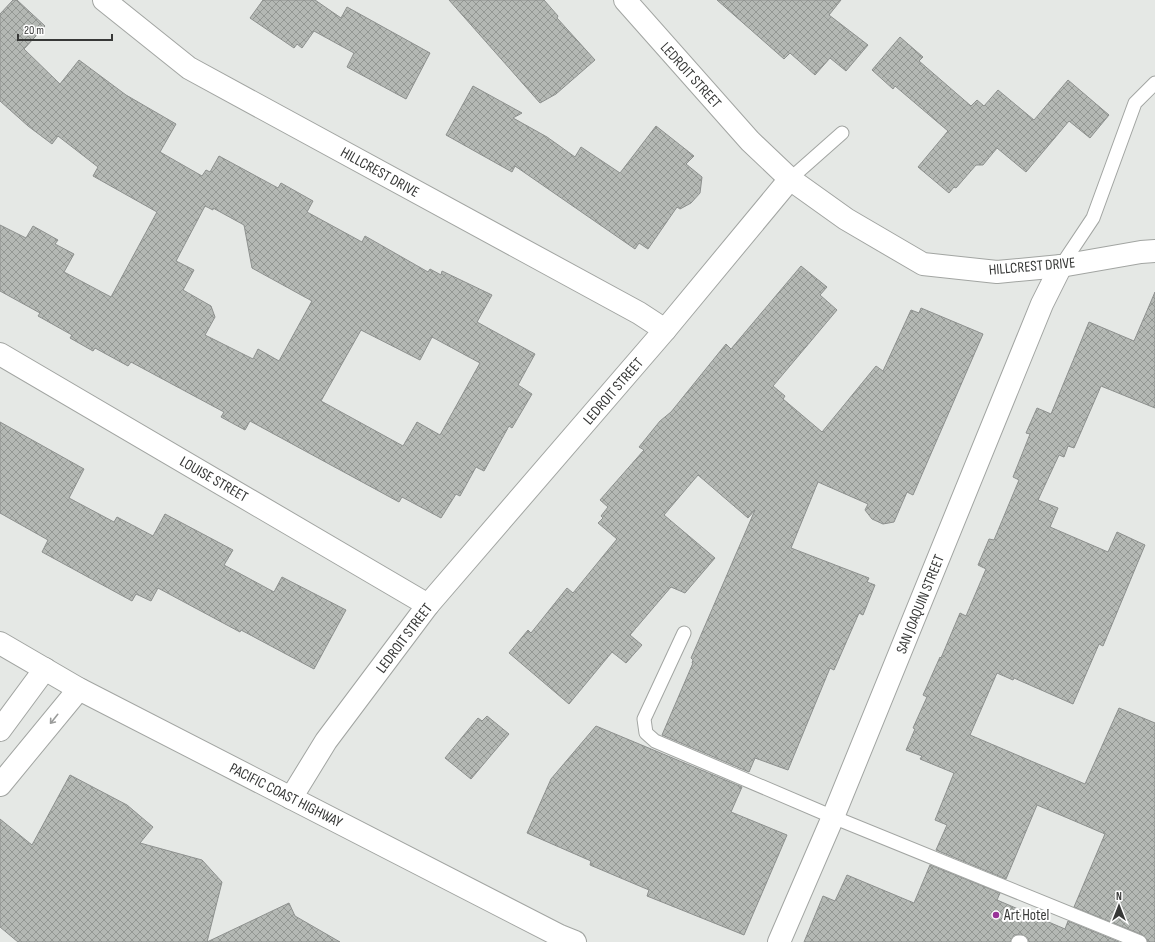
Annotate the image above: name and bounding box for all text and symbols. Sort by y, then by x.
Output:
scale bar [18,16,112,42]
text: 20 m [24,23,44,38]
street label: LEDROIT STREET [656,38,725,112]
street label: HILLCREST DRIVE [337,143,422,202]
street label: HILLCREST DRIVE [988,253,1076,280]
street label: LEDROIT STREET [579,354,648,429]
street label: LOUISE STREET [176,452,251,507]
street label: SAN JOAQUIN STREET [892,552,949,657]
street label: LEDROIT STREET [372,600,437,677]
one-way arrow [50,714,59,724]
street label: PACIFIC COAST HIGHWAY [226,759,346,832]
north arrow [1099,886,1139,926]
text: N [1116,890,1122,903]
place label: Art Hotel [1003,906,1049,925]
marker: Art Hotel [991,910,1001,920]

